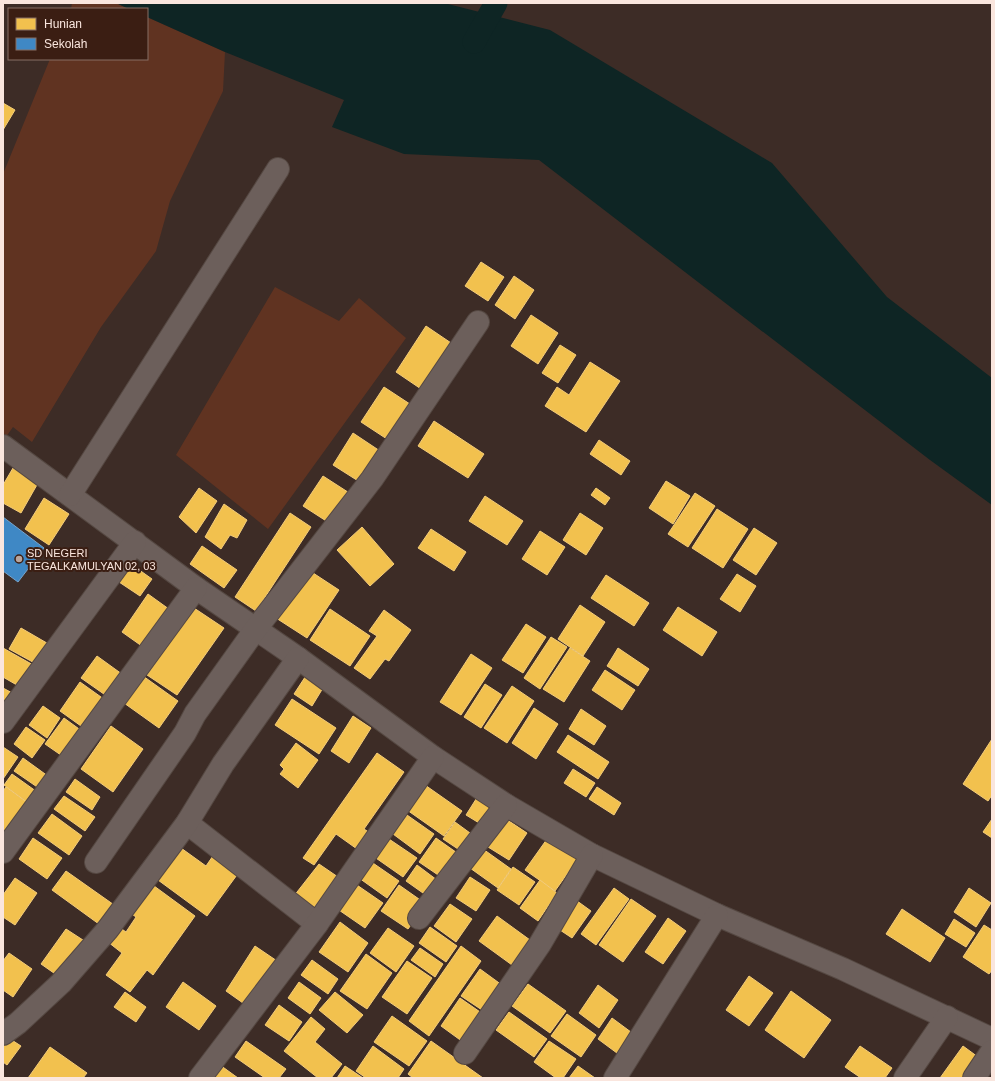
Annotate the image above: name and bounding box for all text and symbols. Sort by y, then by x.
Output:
legend [8,8,148,60]
text: Hunian [44,17,82,31]
text: Sekolah [44,37,87,51]
place label: SD NEGERI TEGALKAMULYAN 02, 03 [27,547,156,572]
marker: SD NEGERI TEGALKAMULYAN 02, 03 [14,554,24,564]

